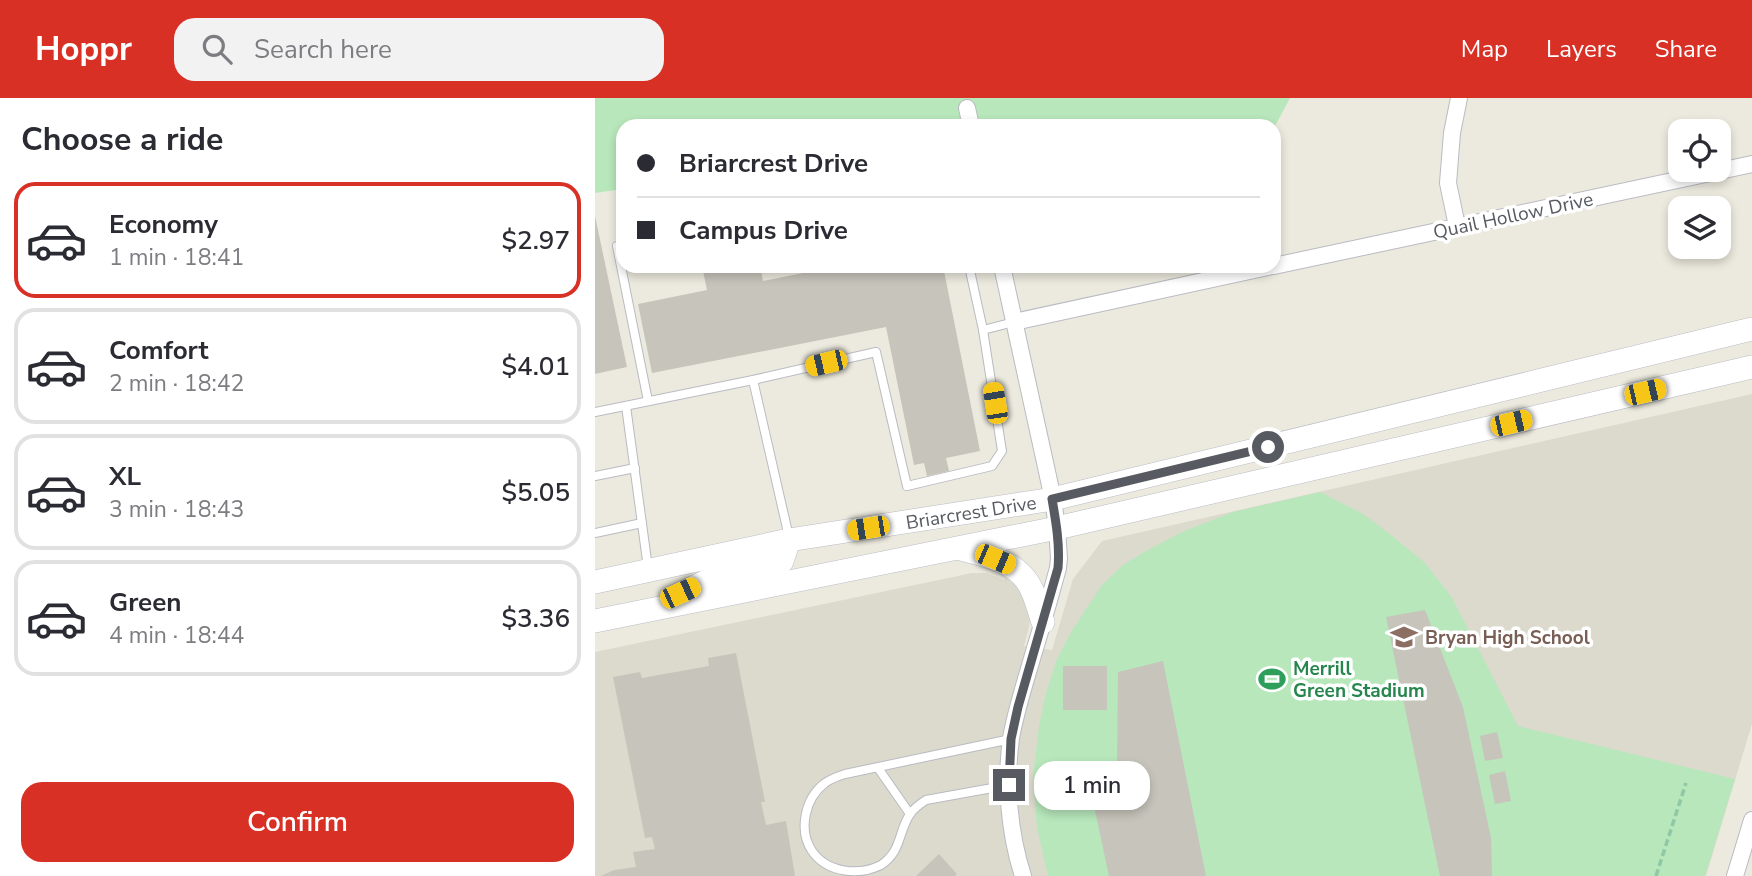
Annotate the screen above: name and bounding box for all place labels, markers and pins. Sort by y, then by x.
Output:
school or university icon: Bryan High School [1389,622,1419,652]
place label: Bryan High School [1425,625,1590,651]
place label: Merrill Green Stadium [1293,656,1425,704]
sports icon: Merrill Green Stadium [1257,664,1287,694]

